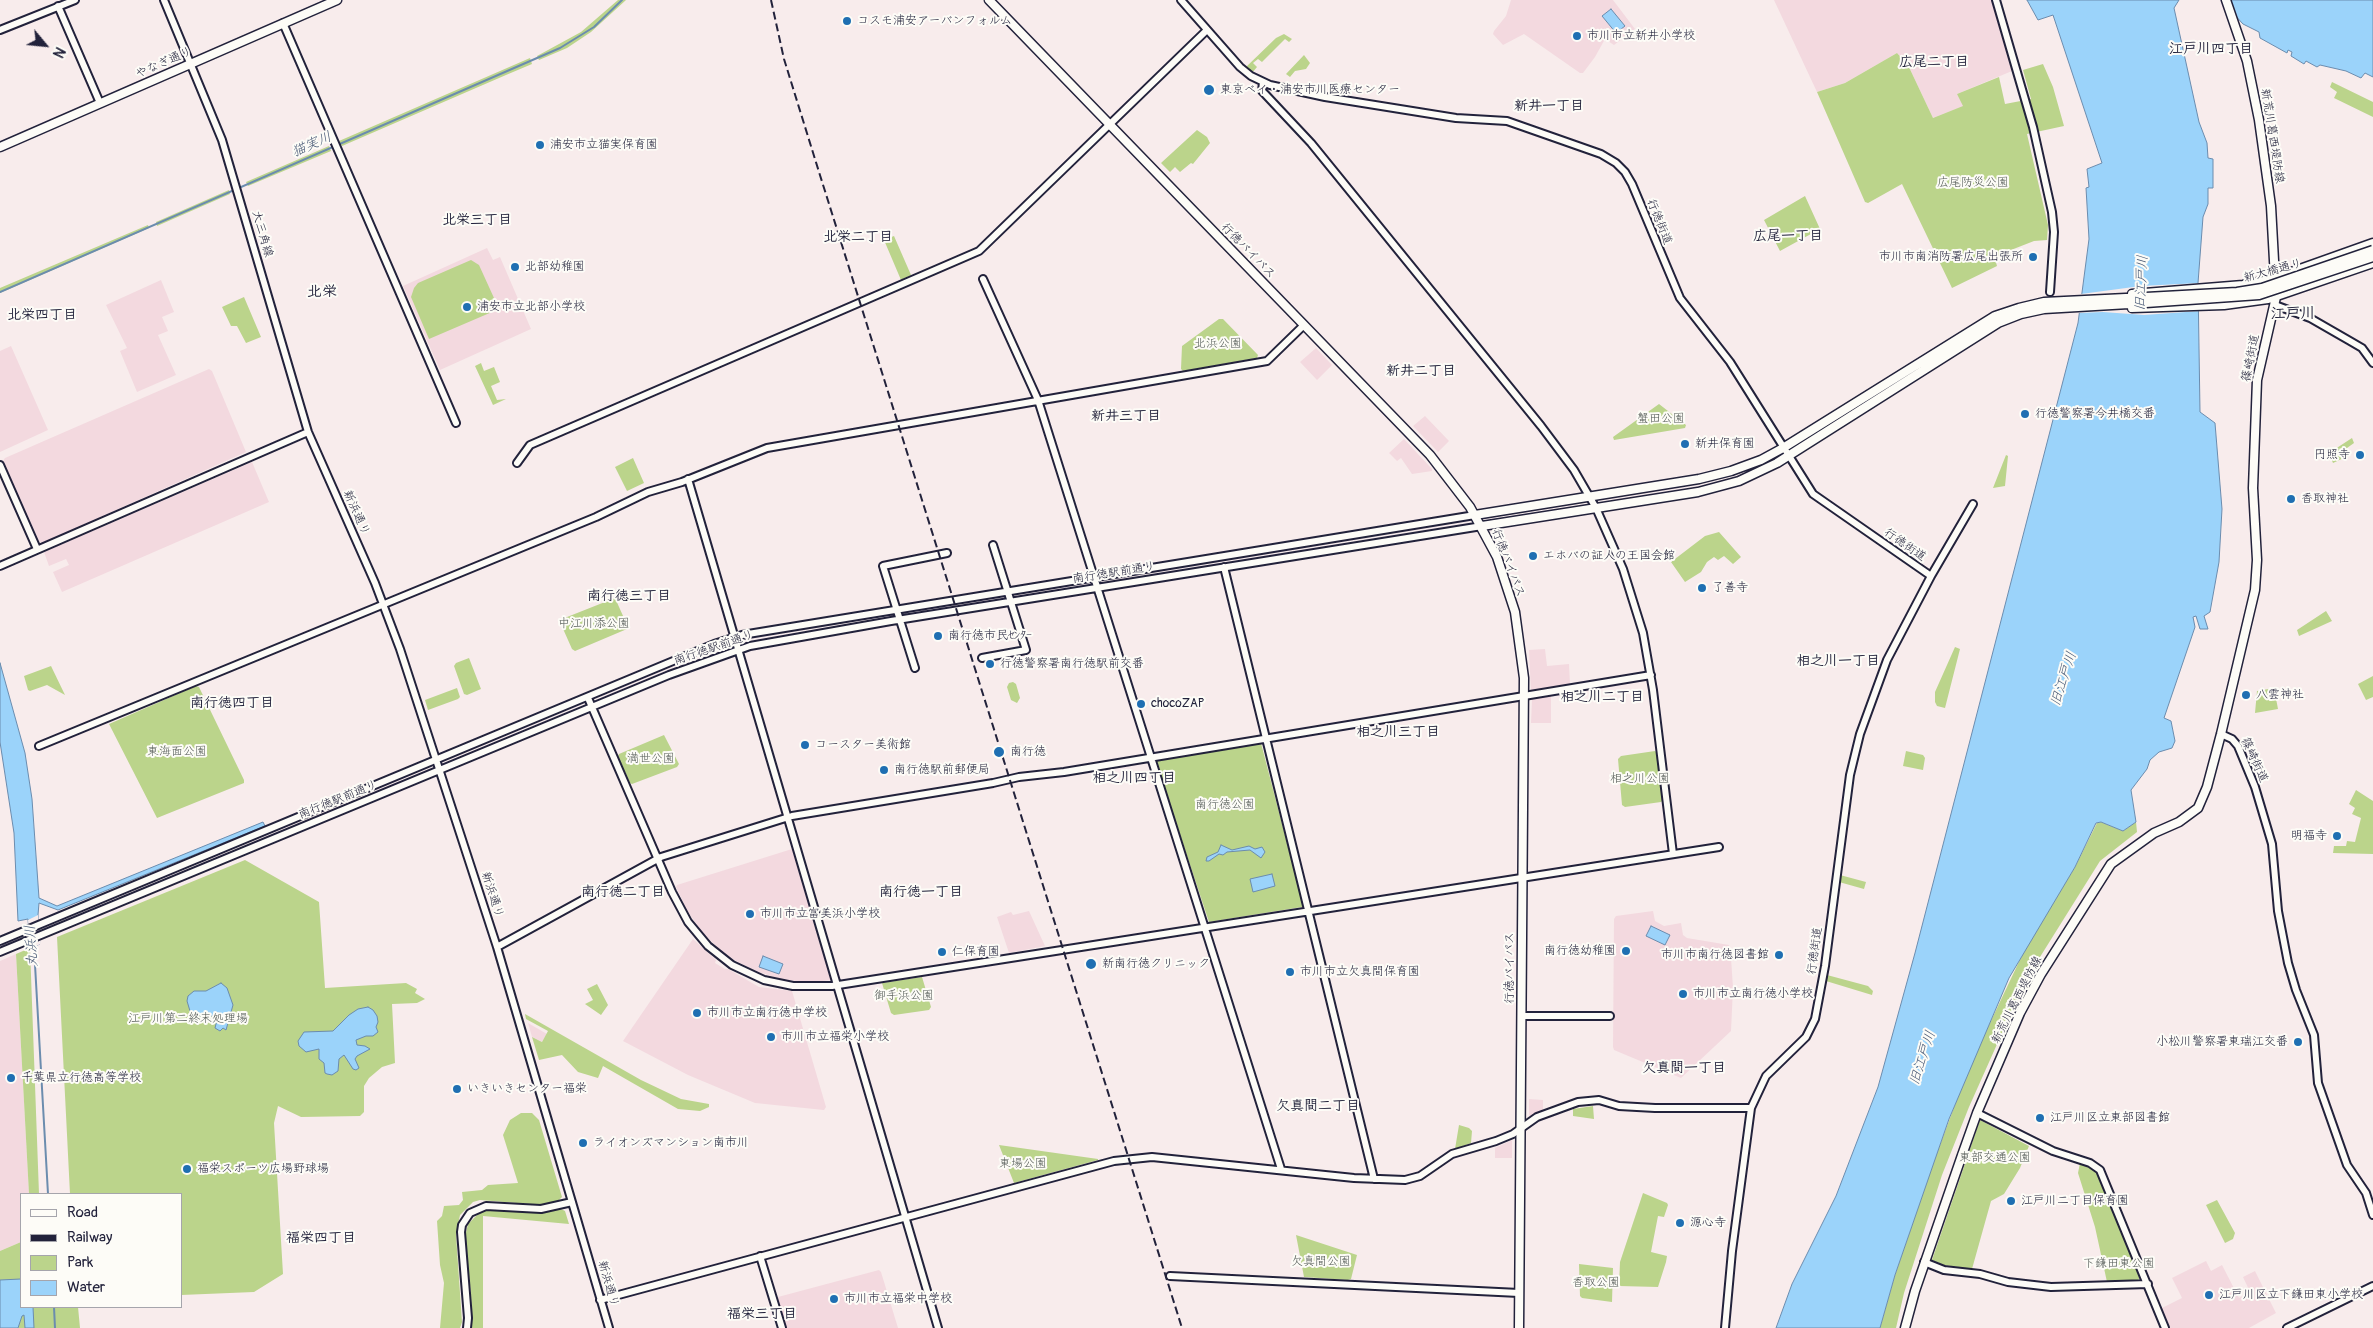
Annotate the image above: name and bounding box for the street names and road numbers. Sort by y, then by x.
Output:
street label: やなぎ通り [134,44,194,82]
street label: 新荒川葛西堤防線 [2257,87,2287,185]
street label: 行徳街道 [1643,197,1675,247]
street label: 大三角線 [248,209,276,259]
street label: 行徳バイパス [1218,220,1278,282]
street label: 新大橋通り [2242,256,2304,286]
street label: 篠崎街道 [2239,333,2263,383]
street label: 新浜通り [340,488,372,538]
street label: 行徳街道 [1881,525,1929,565]
street label: 行徳バイパス [1488,527,1528,599]
street label: 南行徳駅前通り [1071,559,1157,587]
street label: 南行徳駅前通り [672,628,756,668]
street label: 篠崎街道 [2237,735,2271,785]
street label: 南行徳駅前通り [296,778,380,822]
street label: 新浜通り [478,870,506,920]
street label: 行徳街道 [1805,926,1825,976]
street label: 行徳バイパス [1503,932,1517,1004]
street label: 新荒川葛西堤防線 [1989,954,2045,1046]
street label: 新浜通り [594,1259,622,1309]

